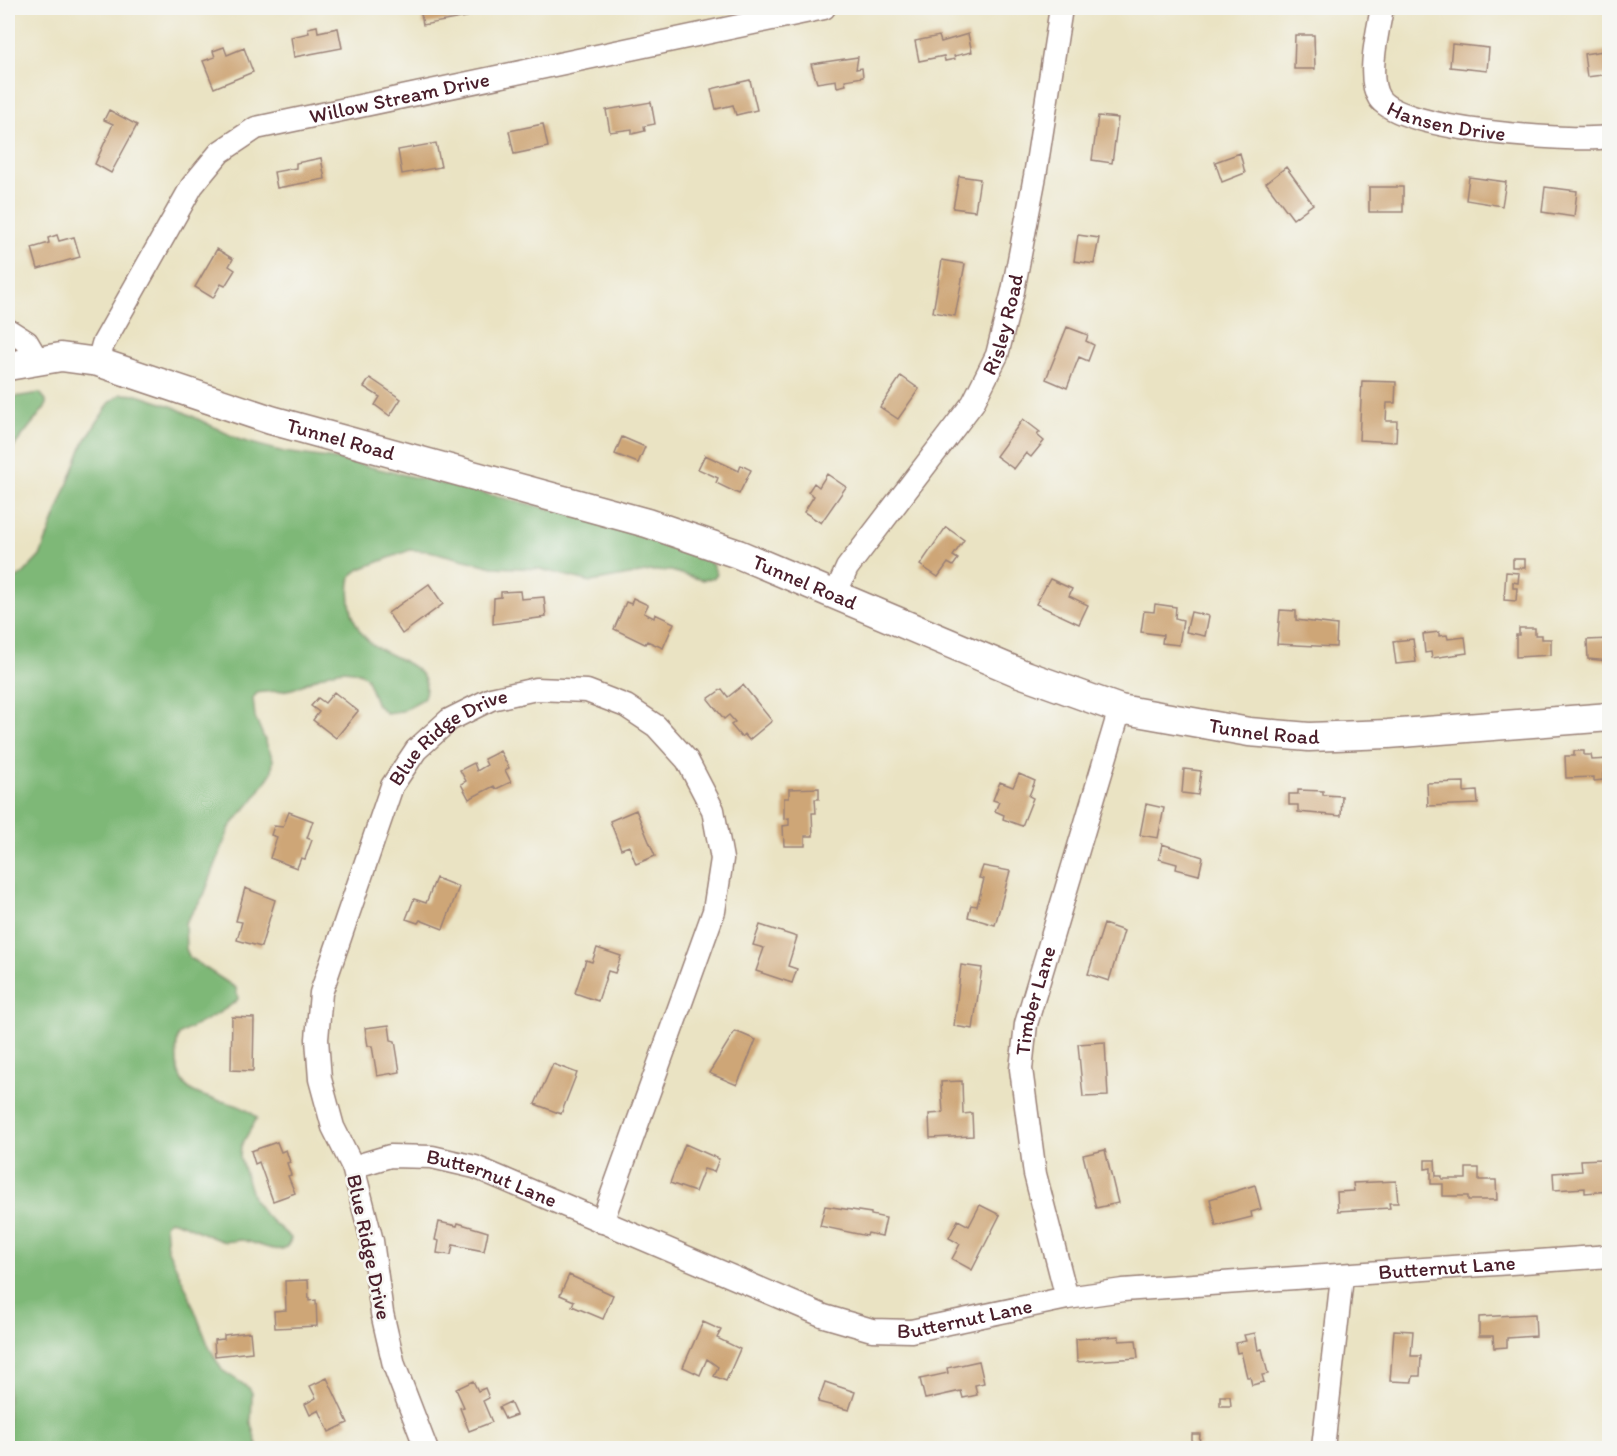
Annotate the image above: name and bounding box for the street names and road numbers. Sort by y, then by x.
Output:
street label: Willow Stream Drive [307,66,492,128]
street label: Hansen Drive [1383,95,1507,146]
street label: Risley Road [976,271,1028,379]
street label: Tunnel Road [284,412,398,466]
street label: Tunnel Road [749,549,862,615]
street label: Blue Ridge Drive [383,683,510,790]
street label: Tunnel Road [1207,712,1320,749]
street label: Timber Lane [1010,943,1061,1057]
street label: Butternut Lane [424,1143,561,1213]
street label: Blue Ridge Drive [342,1172,397,1322]
street label: Butternut Lane [1377,1250,1516,1284]
street label: Butternut Lane [897,1293,1034,1343]

